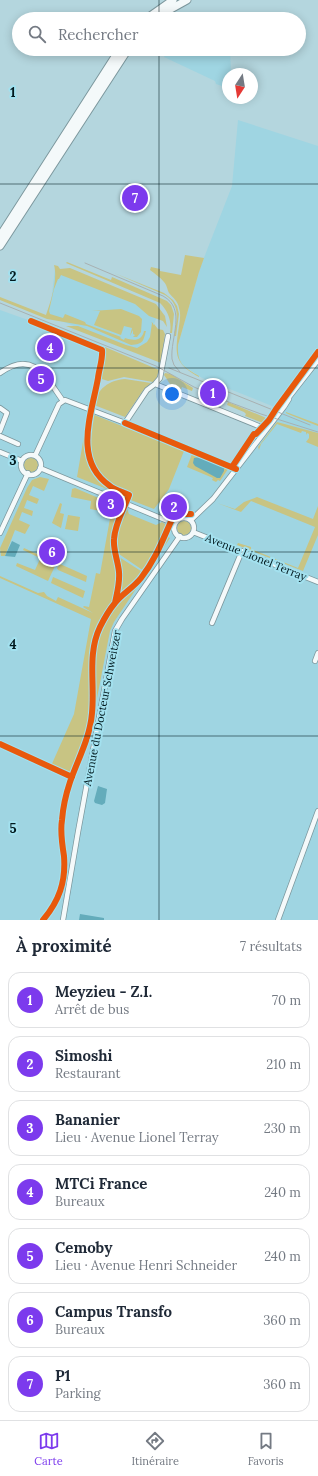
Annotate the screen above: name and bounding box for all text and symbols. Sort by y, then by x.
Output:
search box [12,12,306,56]
icon: search [26,23,48,45]
text: Rechercher [58,25,138,44]
north arrow [222,68,258,104]
text: 1 [10,84,16,101]
pin: 7 [122,183,148,213]
text: 2 [10,268,17,285]
pin: 4 [37,333,63,363]
pin: 5 [28,364,54,394]
pin: 1 [200,378,226,408]
your location [162,384,182,404]
text: 3 [9,452,17,469]
pin: 3 [98,489,124,519]
pin: 2 [161,492,187,522]
street label: Avenue Lionel Terray [202,530,309,584]
pin: 6 [39,537,65,567]
street label: Avenue du Docteur Schweitzer [80,629,124,788]
text: 4 [9,636,17,653]
text: 5 [9,820,17,837]
text: À proximité [16,935,112,957]
text: 7 résultats [240,938,302,955]
text: Meyzieu - Z.I. [55,982,152,1001]
text: 1 [27,992,33,1009]
text: 70 m [272,992,301,1009]
text: Arrêt de bus [55,1001,129,1018]
text: Simoshi [55,1046,113,1065]
text: 2 [27,1056,33,1073]
text: 210 m [266,1056,301,1073]
text: Restaurant [55,1065,121,1082]
text: Bananier [55,1110,120,1129]
text: 3 [26,1120,34,1137]
text: 230 m [264,1120,301,1137]
text: Lieu · Avenue Lionel Terray [55,1129,219,1146]
text: MTCi France [55,1174,147,1193]
text: 4 [26,1184,34,1201]
text: 240 m [264,1184,301,1201]
text: Bureaux [55,1193,105,1210]
text: Cemoby [55,1238,112,1257]
text: 5 [26,1248,34,1265]
text: 240 m [264,1248,301,1265]
text: Lieu · Avenue Henri Schneider [55,1257,237,1274]
text: Campus Transfo [55,1302,172,1321]
text: 6 [26,1312,34,1329]
text: 360 m [263,1312,301,1329]
text: Bureaux [55,1321,105,1338]
text: P1 [55,1366,71,1385]
text: 7 [27,1376,33,1393]
text: 360 m [263,1376,301,1393]
text: Parking [55,1385,101,1402]
tab: Carte [34,1430,63,1468]
tab: Itinéraire [131,1430,179,1468]
tab: Favoris [248,1430,284,1468]

